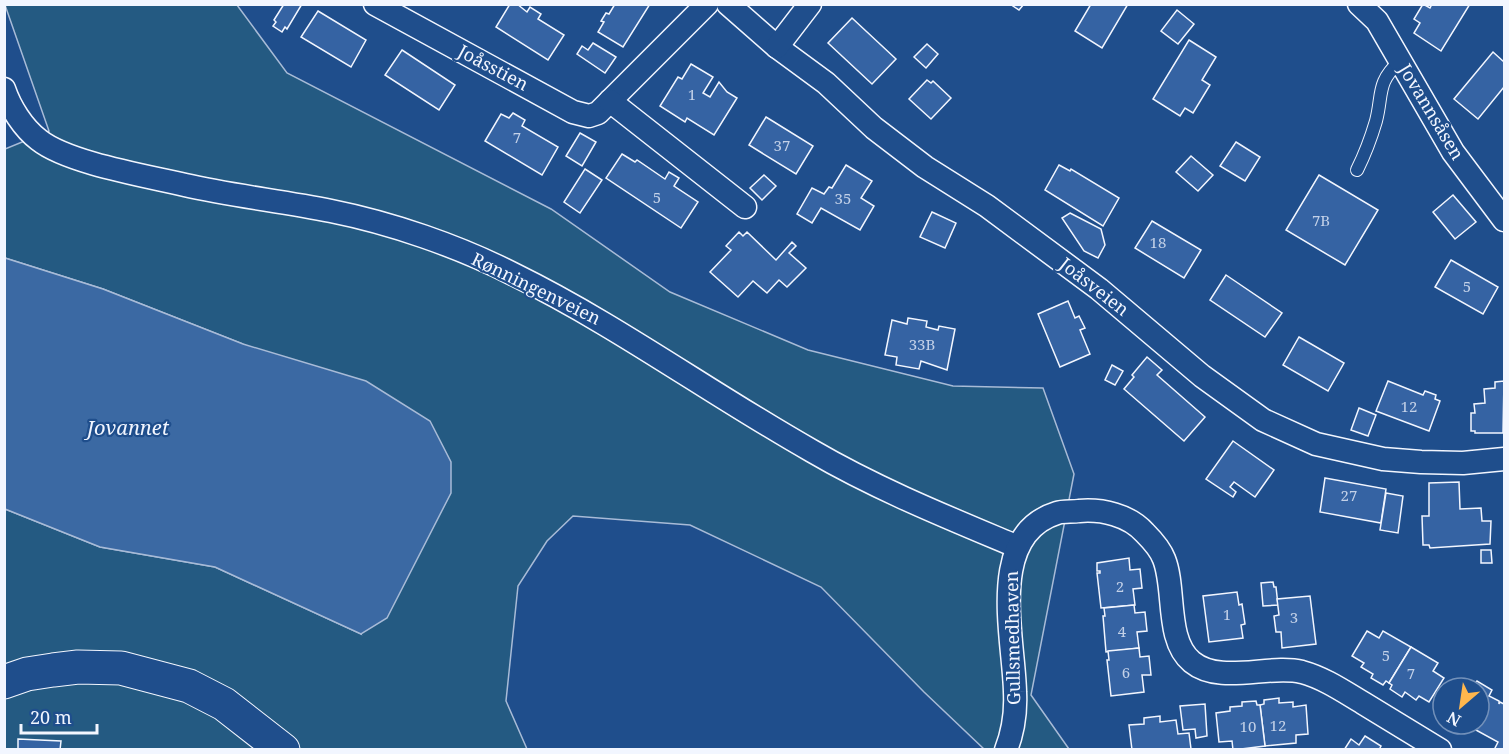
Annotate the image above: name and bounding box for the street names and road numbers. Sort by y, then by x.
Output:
street label: Joåsstien [453,38,533,96]
street label: Jovannsåsen [1393,58,1470,164]
street label: Rønningenveien [468,246,605,330]
street label: Joåsveien [1054,251,1135,321]
street label: Gullsmedhaven [999,570,1025,705]

